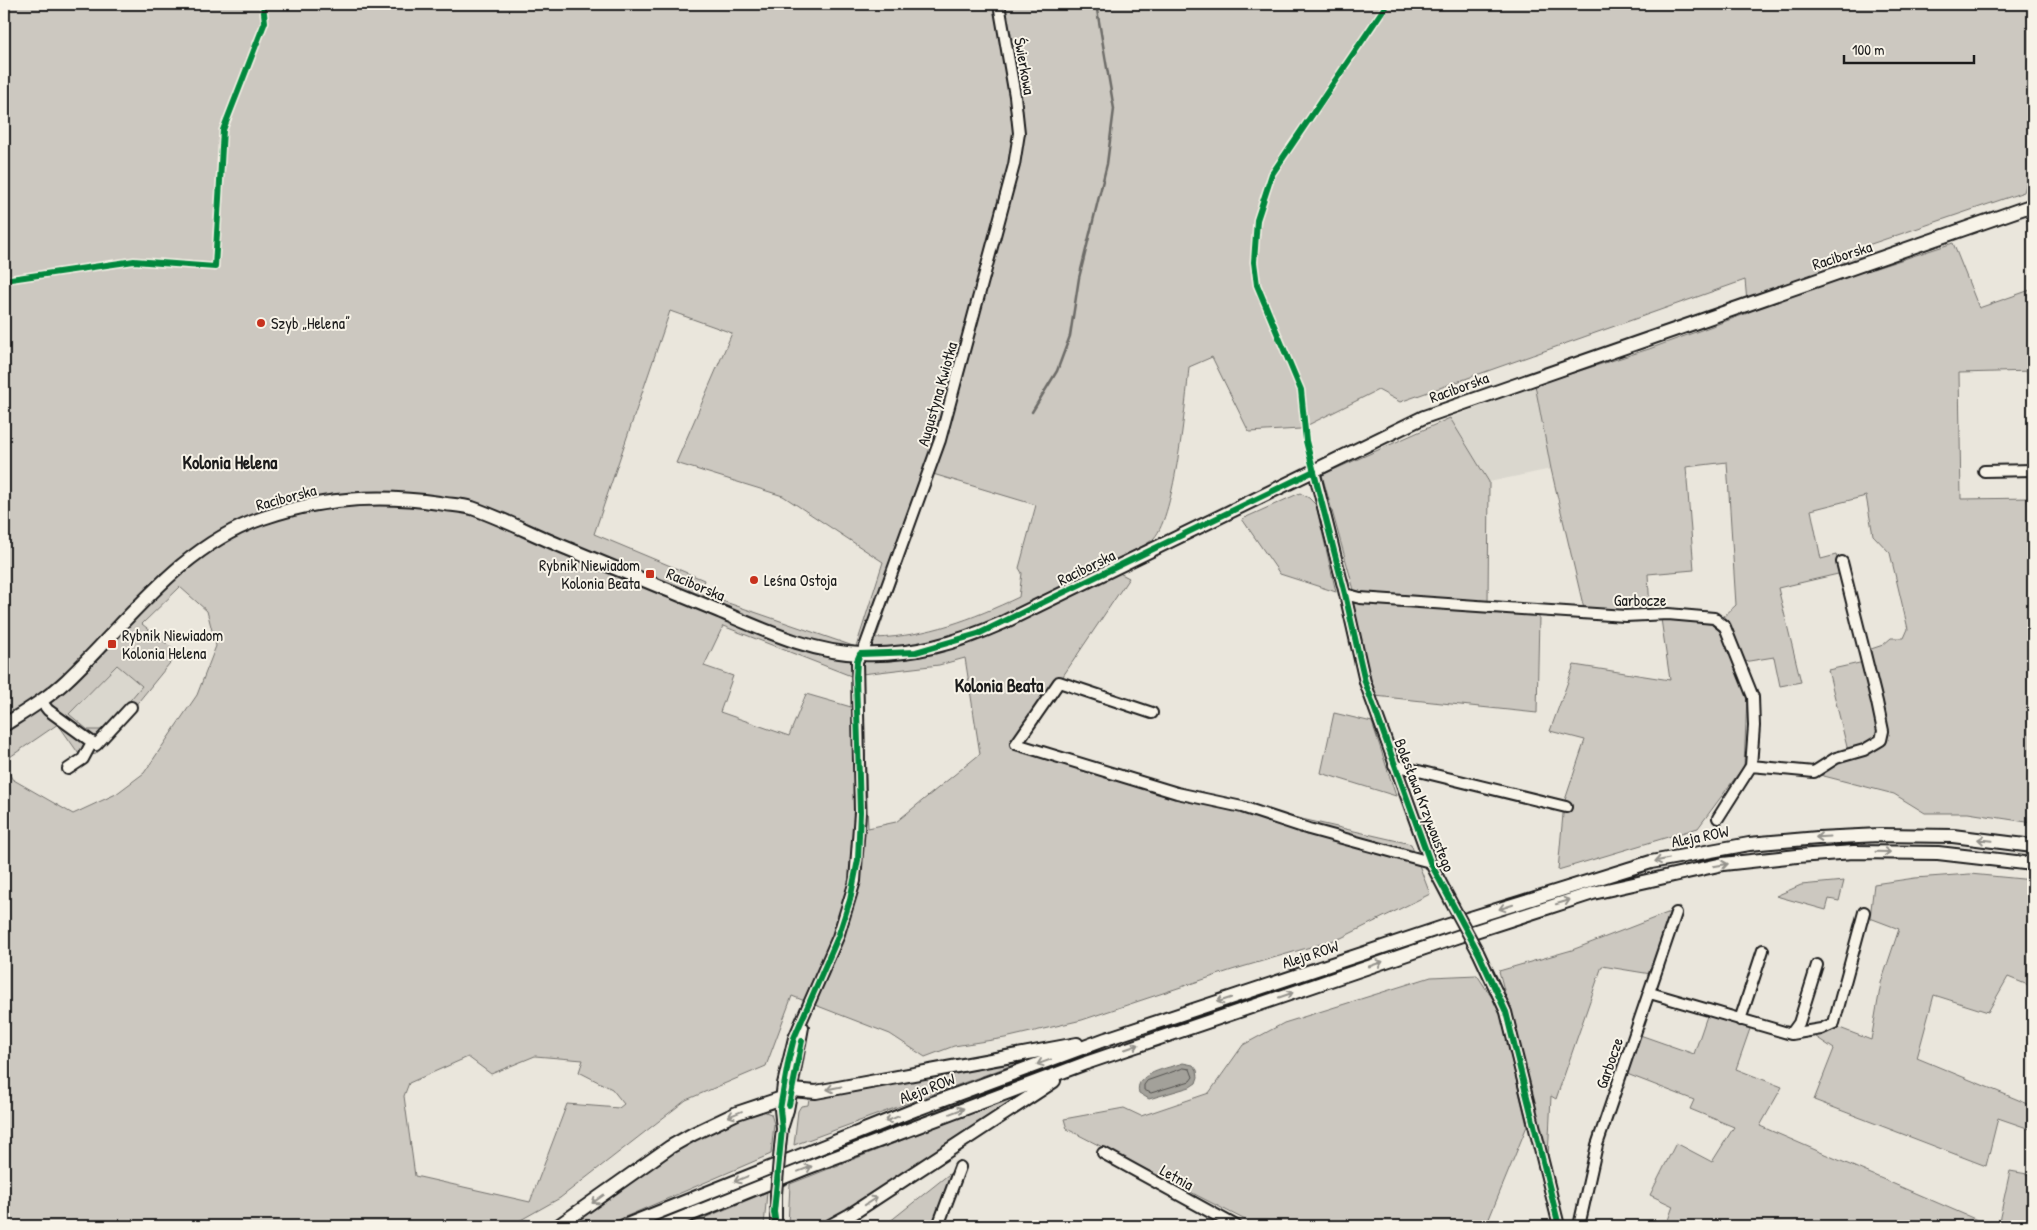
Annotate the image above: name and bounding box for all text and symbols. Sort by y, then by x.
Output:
scale bar [1844,32,1974,64]
street label: Świerkowa [1009,36,1041,96]
text: 100 m [1852,39,1885,60]
street label: Raciborska [1809,235,1875,275]
place label: Szyb „Helena” [271,312,350,334]
marker: Szyb „Helena” [255,317,267,329]
street label: Augustyna Kwiotka [912,339,962,449]
street label: Raciborska [1426,366,1492,408]
district label: Kolonia Helena [183,450,278,475]
street label: Raciborska [253,478,319,516]
street label: Raciborska [1053,544,1119,590]
place label: Rybnik Niewiadom Kolonia Beata [539,554,640,594]
street label: Raciborska [663,562,729,606]
marker: Rybnik Niewiadom Kolonia Beata [644,568,656,580]
place label: Leśna Ostoja [764,569,837,591]
marker: Leśna Ostoja [748,574,760,586]
street label: Garbocze [1614,589,1667,611]
place label: Rybnik Niewiadom Kolonia Helena [122,624,223,664]
marker: Rybnik Niewiadom Kolonia Helena [106,638,118,650]
district label: Kolonia Beata [955,673,1044,698]
street label: Bolesława Krzywoustego [1389,735,1461,875]
street label: Aleja ROW [1669,820,1731,852]
one-way arrow [1815,833,1831,842]
one-way arrow [1977,835,1993,845]
one-way arrow [1874,847,1891,857]
one-way arrow [1654,856,1670,865]
one-way arrow [1713,859,1729,869]
one-way arrow [1555,897,1571,907]
one-way arrow [1499,902,1515,912]
street label: Aleja ROW [1279,935,1341,973]
one-way arrow [1368,959,1383,968]
one-way arrow [1278,989,1294,999]
one-way arrow [1217,995,1233,1005]
street label: Garbocze [1590,1034,1628,1091]
one-way arrow [1124,1042,1139,1051]
one-way arrow [1037,1058,1052,1067]
street label: Aleja ROW [896,1067,958,1109]
one-way arrow [827,1084,843,1093]
one-way arrow [949,1106,964,1115]
one-way arrow [728,1110,744,1119]
one-way arrow [885,1115,900,1124]
street label: Letnia [1156,1159,1198,1195]
one-way arrow [796,1164,812,1173]
one-way arrow [734,1175,749,1184]
one-way arrow [591,1194,605,1204]
one-way arrow [864,1196,878,1206]

